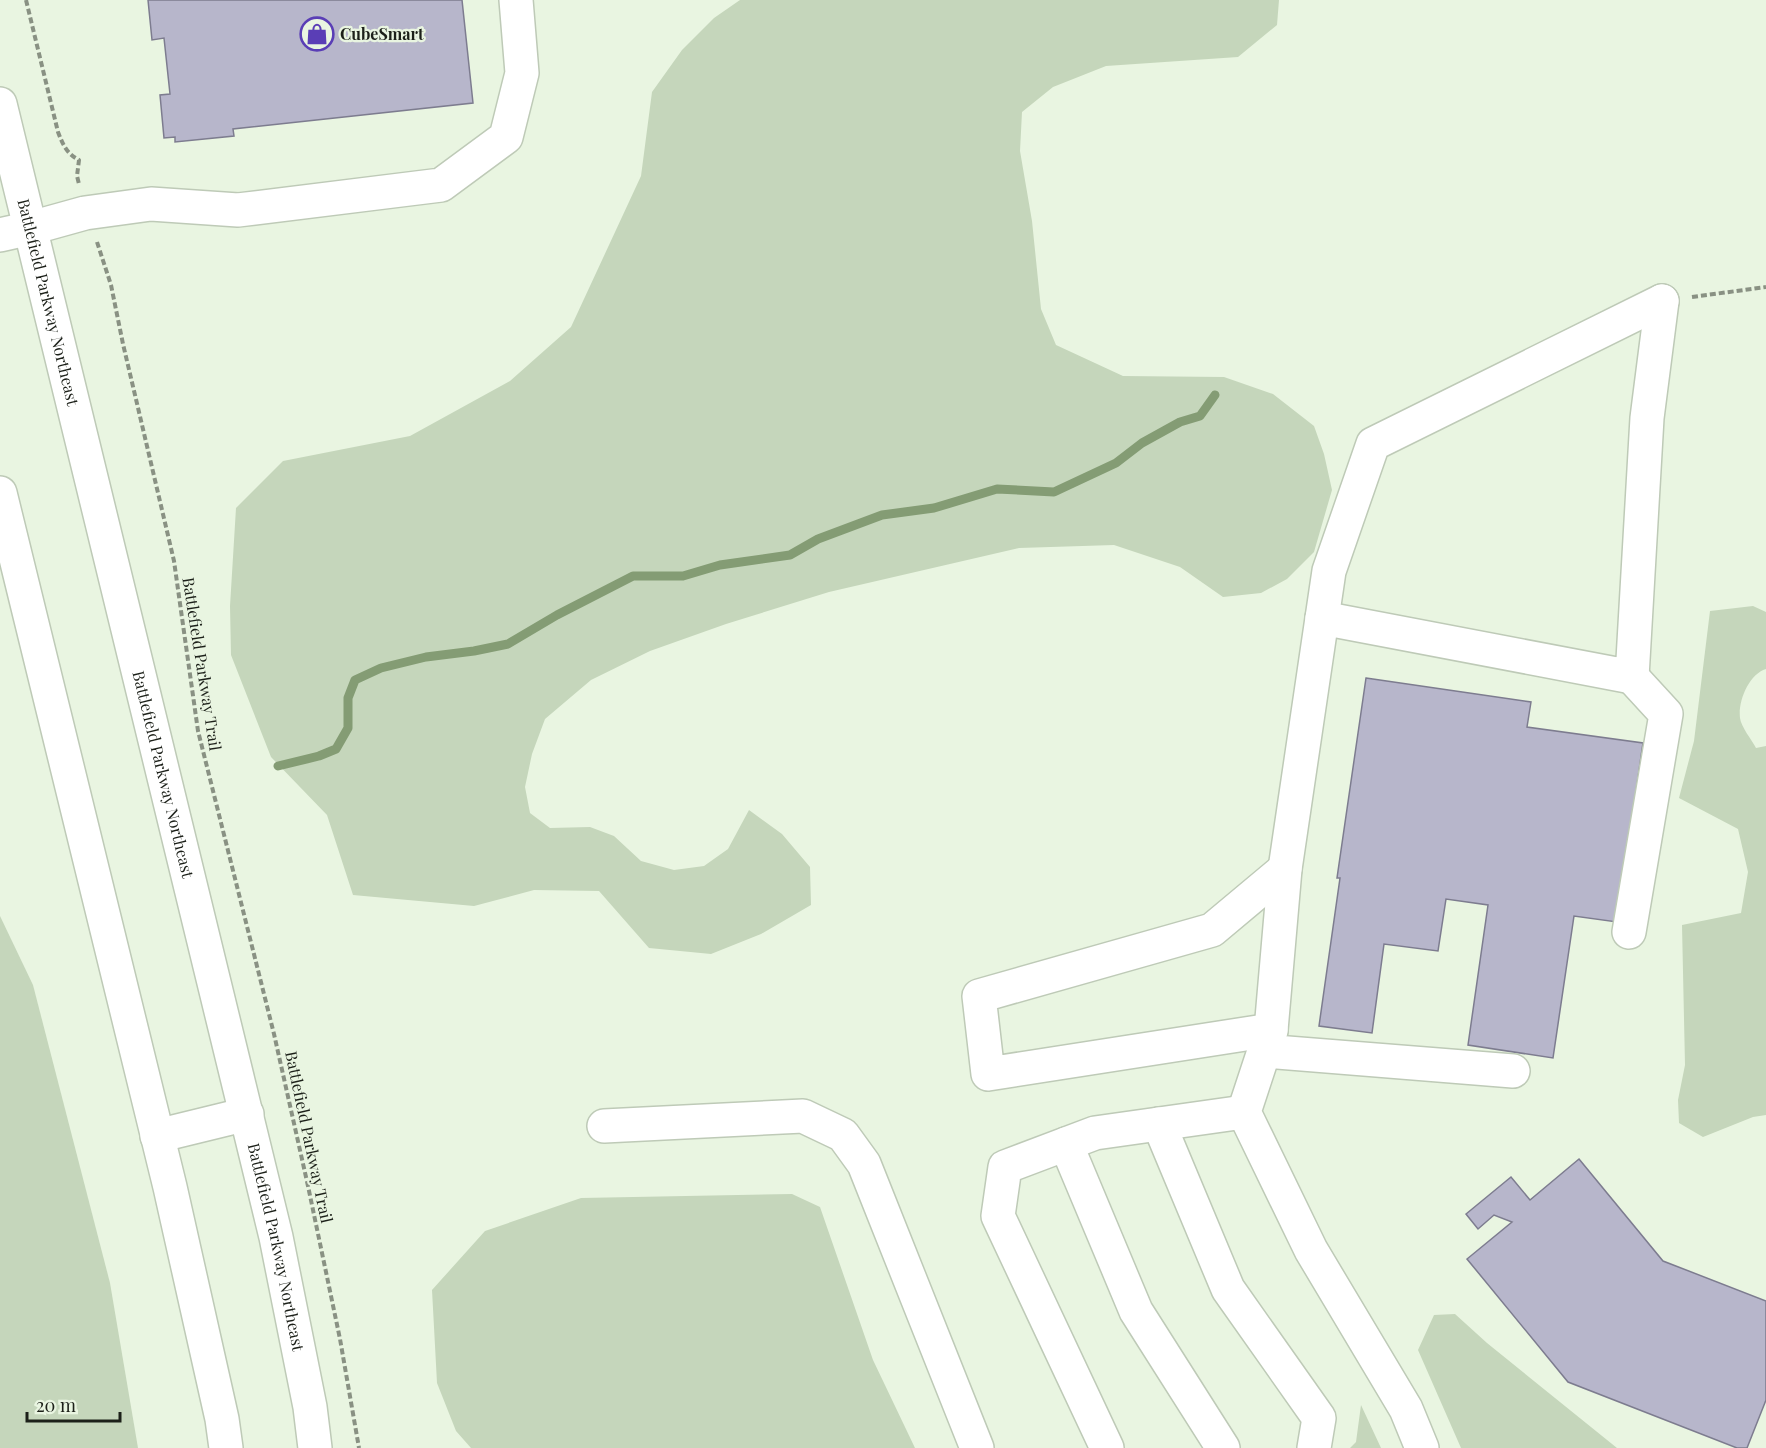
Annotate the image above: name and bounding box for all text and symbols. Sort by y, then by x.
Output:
shop icon: CubeSmart [299,16,335,52]
place label: CubeSmart [340,23,424,44]
street label: Battlefield Parkway Northeast [13,196,84,408]
street label: Battlefield Parkway Trail [178,576,227,753]
street label: Battlefield Parkway Northeast [128,669,199,880]
street label: Battlefield Parkway Trail [281,1049,338,1225]
street label: Battlefield Parkway Northeast [243,1141,310,1353]
scale bar [27,1385,120,1423]
text: 20 m [36,1393,76,1417]

